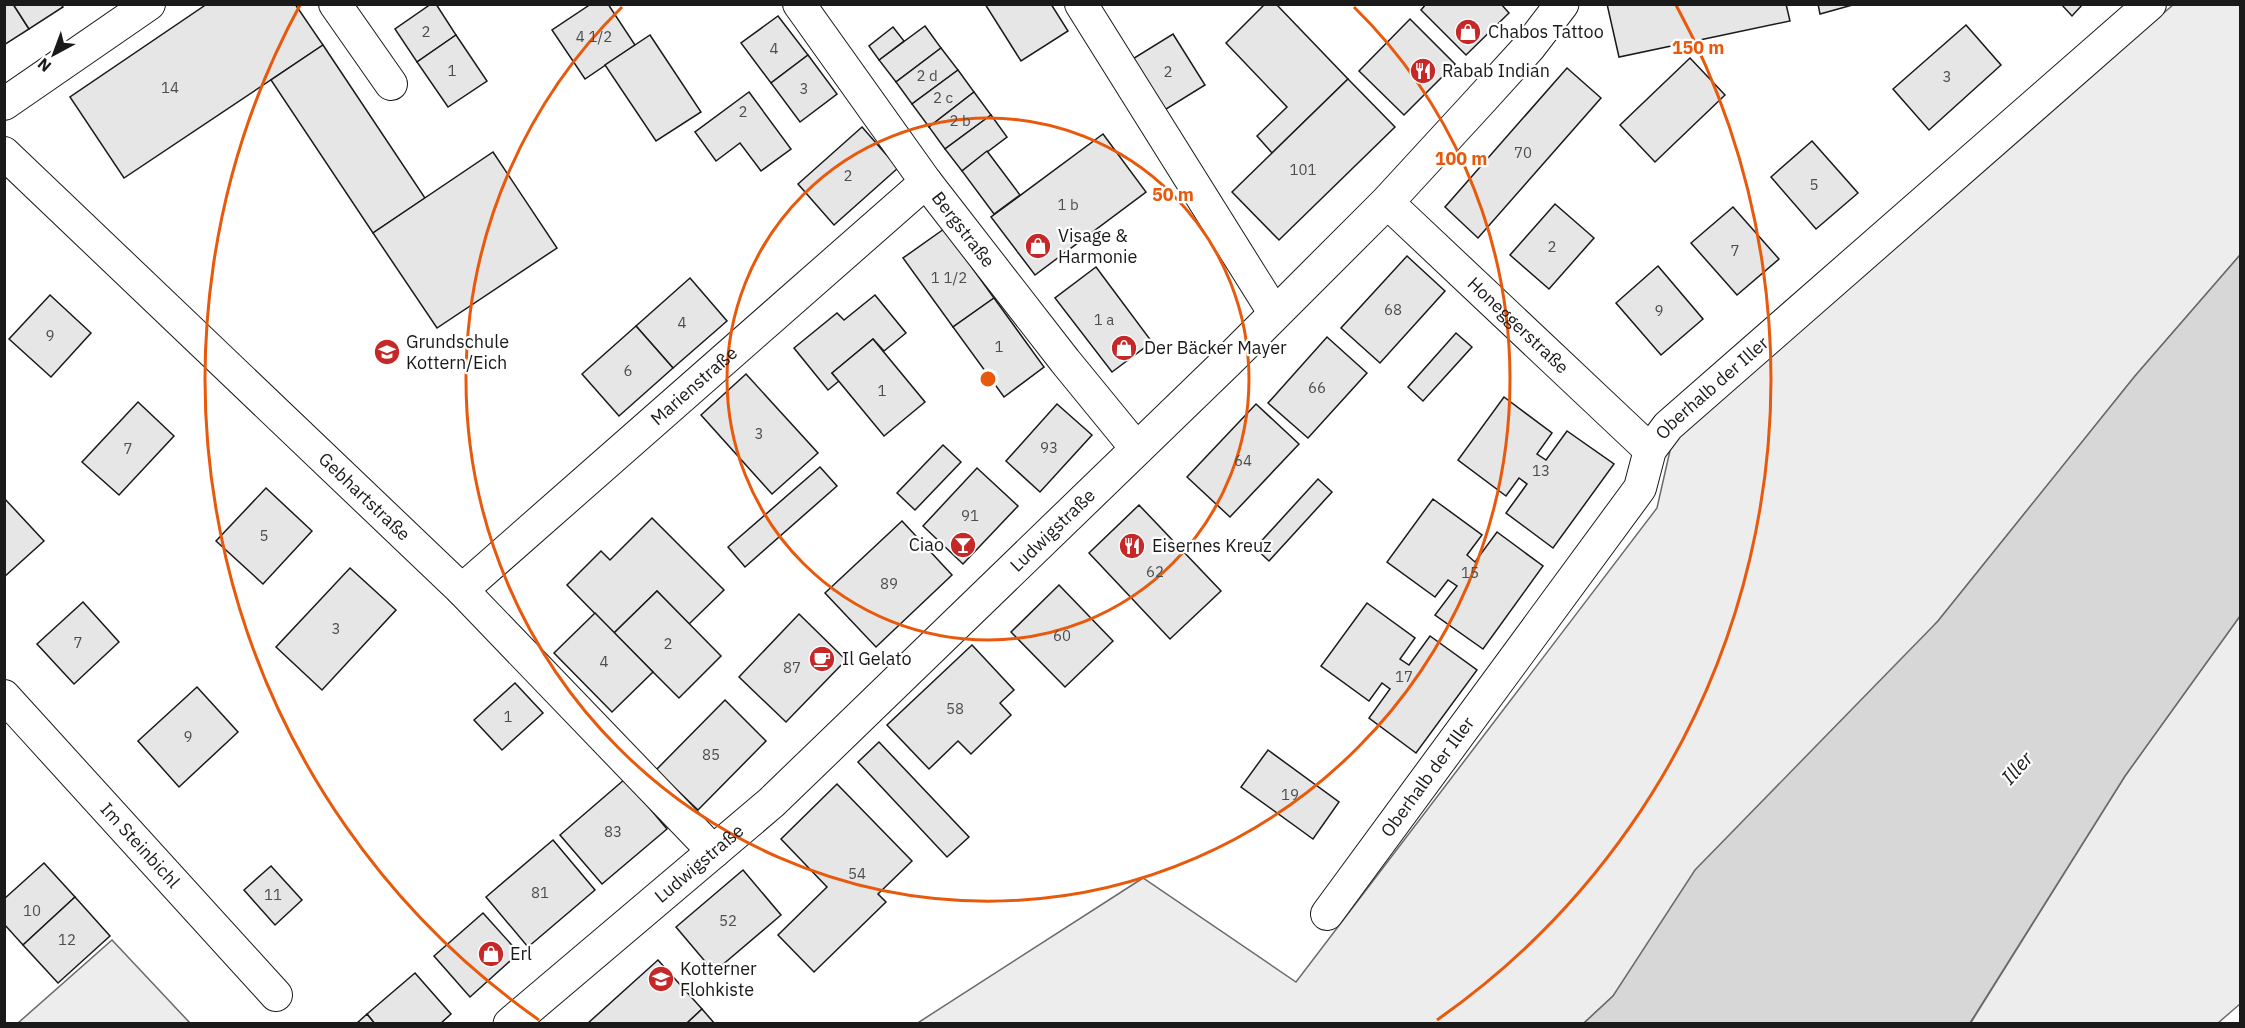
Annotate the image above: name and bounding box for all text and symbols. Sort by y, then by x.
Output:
shop icon: Chabos Tattoo [1453,17,1483,47]
place label: Chabos Tattoo [1488,20,1604,43]
house number: 2 [421,22,431,41]
north arrow [24,24,84,84]
house number: 4 1/2 [576,27,612,46]
text: 150 m [1672,36,1724,59]
house number: 4 [769,39,779,58]
text: N [33,54,55,77]
restaurant icon: Rabab Indian [1408,56,1438,86]
place label: Rabab Indian [1442,59,1550,82]
house number: 1 [447,61,457,80]
house number: 2 [1163,62,1173,81]
house number: 2 d [916,66,938,85]
house number: 3 [1942,67,1952,86]
house number: 14 [161,78,179,97]
house number: 3 [799,79,809,98]
house number: 2 c [933,88,953,107]
house number: 2 [738,102,748,121]
house number: 2 b [949,111,971,130]
house number: 70 [1514,143,1532,162]
text: 100 m [1435,147,1487,170]
house number: 101 [1289,160,1317,179]
house number: 2 [843,166,853,185]
house number: 5 [1809,175,1819,194]
text: 50 m [1152,183,1194,206]
street label: Bergstraße [927,187,1000,272]
house number: 1 b [1057,195,1079,214]
place label: Visage & Harmonie [1058,224,1137,268]
shop icon: Visage & Harmonie [1023,231,1053,261]
house number: 2 [1547,237,1557,256]
house number: 7 [1730,241,1740,260]
house number: 1 1/2 [931,268,967,287]
street label: Honeggerstraße [1463,272,1574,378]
house number: 68 [1384,300,1402,319]
house number: 9 [1654,301,1664,320]
house number: 1 a [1094,310,1114,329]
house number: 4 [677,313,687,332]
house number: 9 [45,326,55,345]
place label: Grundschule Kottern/Eich [406,330,509,374]
street label: Oberhalb der Iller [1650,331,1773,444]
shop icon: Der Bäcker Mayer [1109,333,1139,363]
place label: Der Bäcker Mayer [1144,336,1287,359]
school or university icon: Grundschule Kottern/Eich [372,337,402,367]
house number: 1 [994,337,1004,356]
street label: Marienstraße [646,341,742,430]
house number: 6 [623,361,633,380]
centre of rings [978,369,998,389]
house number: 66 [1308,378,1326,397]
house number: 1 [877,381,887,400]
house number: 3 [754,424,764,443]
house number: 93 [1040,438,1058,457]
house number: 7 [123,439,133,458]
street label: Gebhartstraße [314,447,415,546]
house number: 64 [1234,451,1252,470]
house number: 13 [1532,461,1550,480]
street label: Ludwigstraße [1005,484,1100,577]
house number: 91 [961,506,979,525]
house number: 5 [259,526,269,545]
bar icon: Ciao [948,530,978,560]
restaurant icon: Eisernes Kreuz [1117,531,1147,561]
place label: Ciao [909,533,944,556]
place label: Eisernes Kreuz [1152,534,1272,557]
house number: 62 [1146,562,1164,581]
house number: 15 [1461,563,1479,582]
house number: 89 [880,574,898,593]
house number: 3 [331,619,341,638]
house number: 60 [1053,626,1071,645]
house number: 7 [73,633,83,652]
house number: 2 [663,634,673,653]
cafe icon: Il Gelato [807,644,837,674]
place label: Il Gelato [842,647,912,670]
house number: 4 [599,652,609,671]
house number: 87 [783,658,801,677]
house number: 17 [1395,667,1413,686]
house number: 58 [946,699,964,718]
house number: 1 [503,707,513,726]
street label: Oberhalb der Iller [1375,712,1479,841]
house number: 9 [183,727,193,746]
house number: 85 [702,745,720,764]
water label: Iller [1995,745,2039,790]
house number: 19 [1281,785,1299,804]
street label: Im Steinbichl [96,798,185,893]
street label: Ludwigstraße [650,819,748,908]
house number: 83 [604,822,622,841]
house number: 54 [848,864,866,883]
house number: 81 [531,883,549,902]
house number: 11 [264,885,282,904]
house number: 10 [23,901,41,920]
house number: 52 [719,911,737,930]
house number: 12 [58,930,76,949]
shop icon: Erl [476,939,506,969]
place label: Erl [510,942,532,965]
place label: Kotterner Flohkiste [680,957,757,1001]
school or university icon: Kotterner Flohkiste [646,964,676,994]

